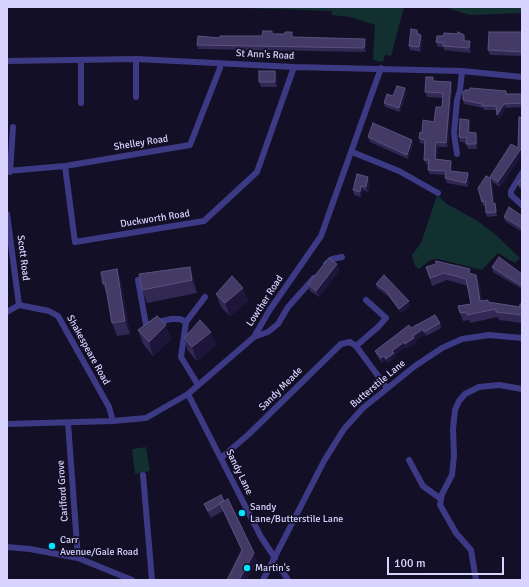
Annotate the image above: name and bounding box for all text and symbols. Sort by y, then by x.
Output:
street label: St Ann's Road [236,47,294,63]
street label: Shelley Road [113,133,169,153]
street label: Duckworth Road [119,208,191,230]
street label: Scott Road [14,234,32,282]
street label: Lowther Road [244,273,286,329]
street label: Shakespeare Road [64,313,112,387]
street label: Butterstile Lane [348,357,408,411]
street label: Sandy Meade [257,365,305,413]
street label: Sandy Lane [223,447,255,497]
street label: Carlford Grove [55,460,71,522]
place label: Sandy Lane/Butterstile Lane [250,501,343,524]
marker: Sandy Lane/Butterstile Lane [237,508,247,518]
place label: Carr Avenue/Gale Road [60,534,138,558]
marker: Carr Avenue/Gale Road [47,541,57,551]
scale bar [389,549,506,575]
text: 100 m [394,556,426,571]
place label: Martin's [255,562,290,574]
marker: Martin's [242,563,252,573]

